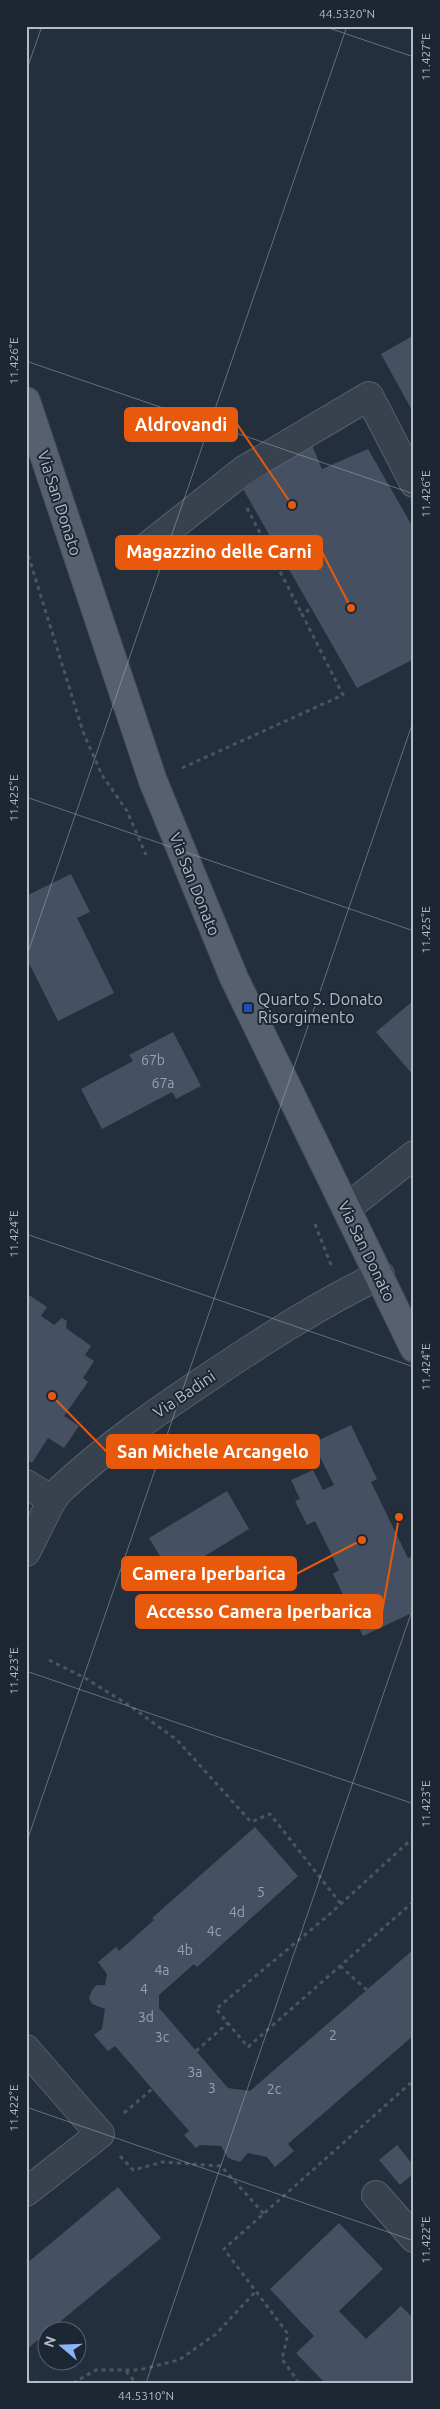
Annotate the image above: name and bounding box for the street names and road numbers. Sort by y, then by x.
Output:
street label: Via San Donato [35,448,85,558]
street label: Via San Donato [166,830,224,938]
street label: Via San Donato [335,1198,399,1304]
street label: Via Badini [149,1367,219,1421]

